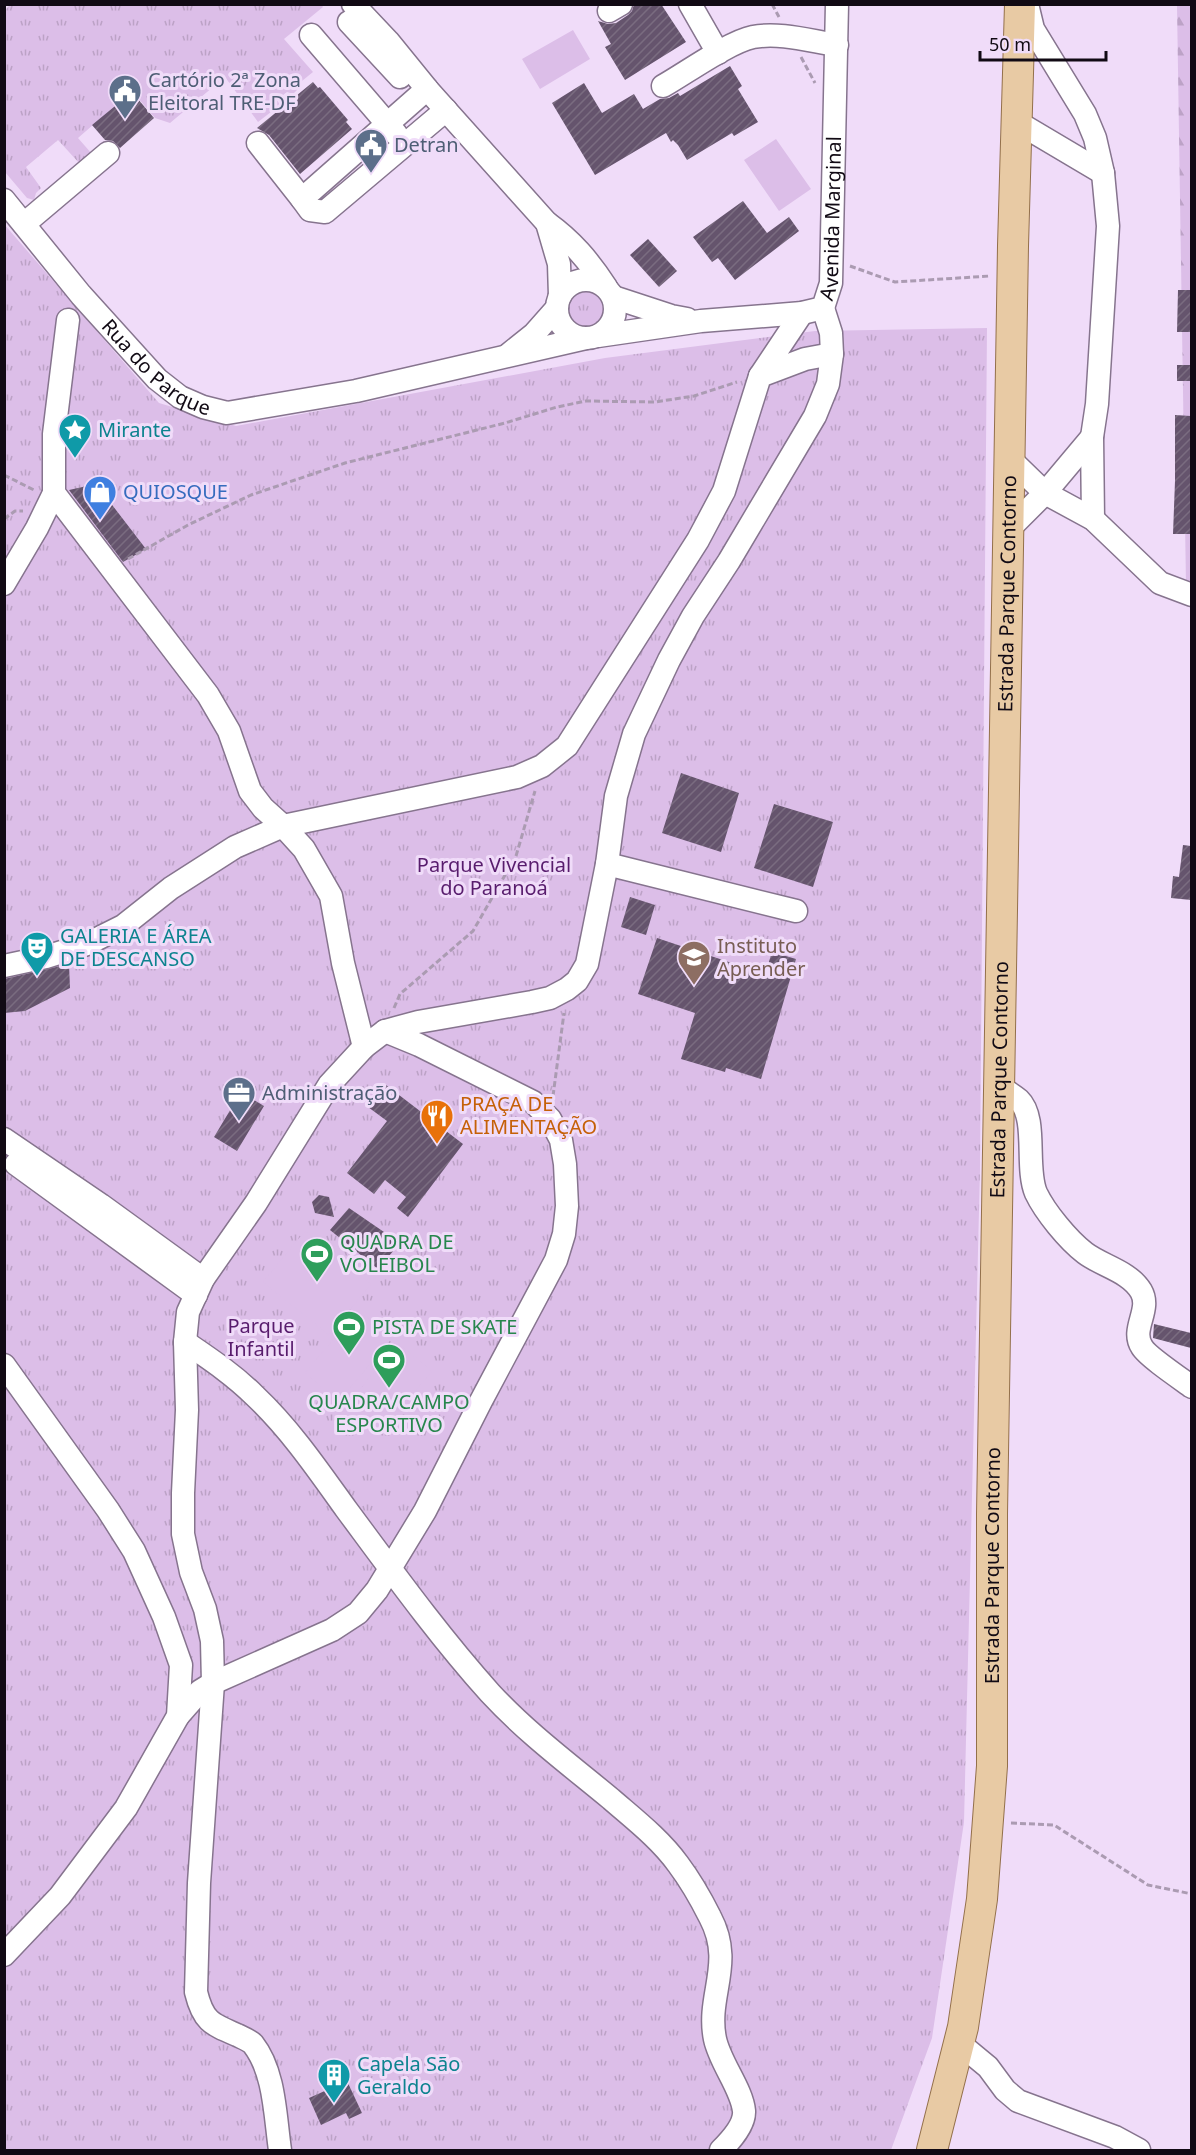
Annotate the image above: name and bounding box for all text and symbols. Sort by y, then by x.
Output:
scale bar [980,24,1106,62]
text: 50 m [989,32,1031,56]
place label: Cartório 2ª Zona Eleitoral TRE-DF [148,66,301,116]
public building icon: Cartório 2ª Zona Eleitoral TRE-DF [107,73,143,120]
public building icon: Detran [353,127,389,174]
place label: Detran [394,131,459,158]
street label: Avenida Marginal [812,136,847,303]
street label: Rua do Parque [96,313,213,421]
place icon: Mirante [57,412,93,459]
place label: Mirante [98,416,171,443]
shop icon: QUIOSQUE [82,474,118,521]
street label: Estrada Parque Contorno [991,475,1022,713]
place label: QUIOSQUE [123,478,228,505]
park label: Parque Vivencial do Paranoá [417,851,571,901]
place label: GALERIA E ÁREA DE DESCANSO [60,922,212,972]
theatre icon: GALERIA E ÁREA DE DESCANSO [19,930,55,977]
place label: Instituto Aprender [717,932,805,982]
school or university icon: Instituto Aprender [676,939,712,986]
street label: Estrada Parque Contorno [983,961,1014,1199]
office icon: Administração [221,1075,257,1122]
place label: Administração [262,1079,397,1106]
place label: PRAÇA DE ALIMENTAÇÃO [460,1090,597,1140]
restaurant icon: PRAÇA DE ALIMENTAÇÃO [419,1098,455,1145]
place label: QUADRA DE VOLEIBOL [340,1228,454,1278]
sports icon: QUADRA DE VOLEIBOL [299,1236,335,1283]
sports icon: PISTA DE SKATE [331,1309,367,1356]
park label: Parque Infantil [227,1312,295,1362]
place label: PISTA DE SKATE [372,1313,517,1340]
sports icon: QUADRA/CAMPO ESPORTIVO [371,1342,407,1389]
place label: QUADRA/CAMPO ESPORTIVO [308,1388,470,1438]
street label: Estrada Parque Contorno [978,1447,1006,1684]
place label: Capela São Geraldo [357,2050,460,2100]
building icon: Capela São Geraldo [316,2057,352,2104]

